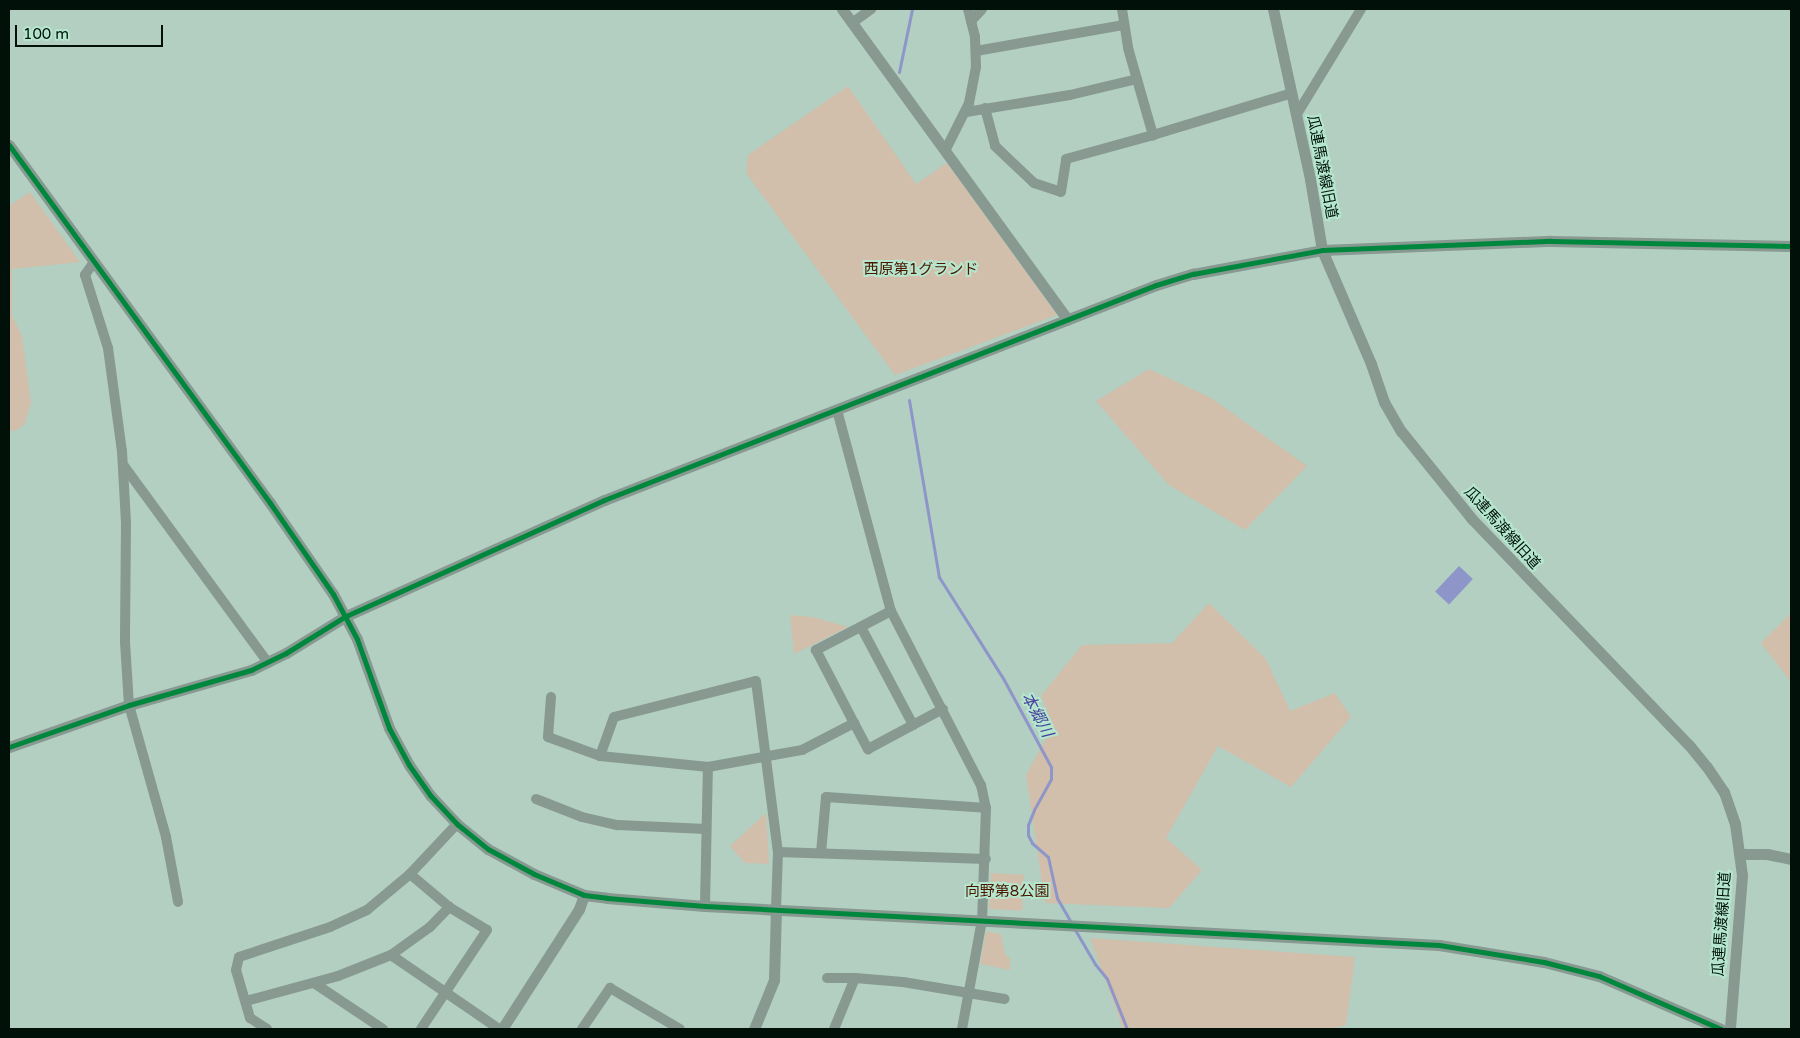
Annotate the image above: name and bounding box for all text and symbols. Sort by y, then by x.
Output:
scale bar [18,15,165,47]
text: 100 m [23,25,69,43]
street label: 瓜連馬渡線旧道 [1303,114,1341,220]
park label: 西原第1グランド [864,261,978,279]
street label: 瓜連馬渡線旧道 [1460,483,1544,573]
water label: 本郷川 [1017,689,1057,741]
street label: 瓜連馬渡線旧道 [1709,871,1735,977]
park label: 向野第8公園 [965,883,1049,901]

